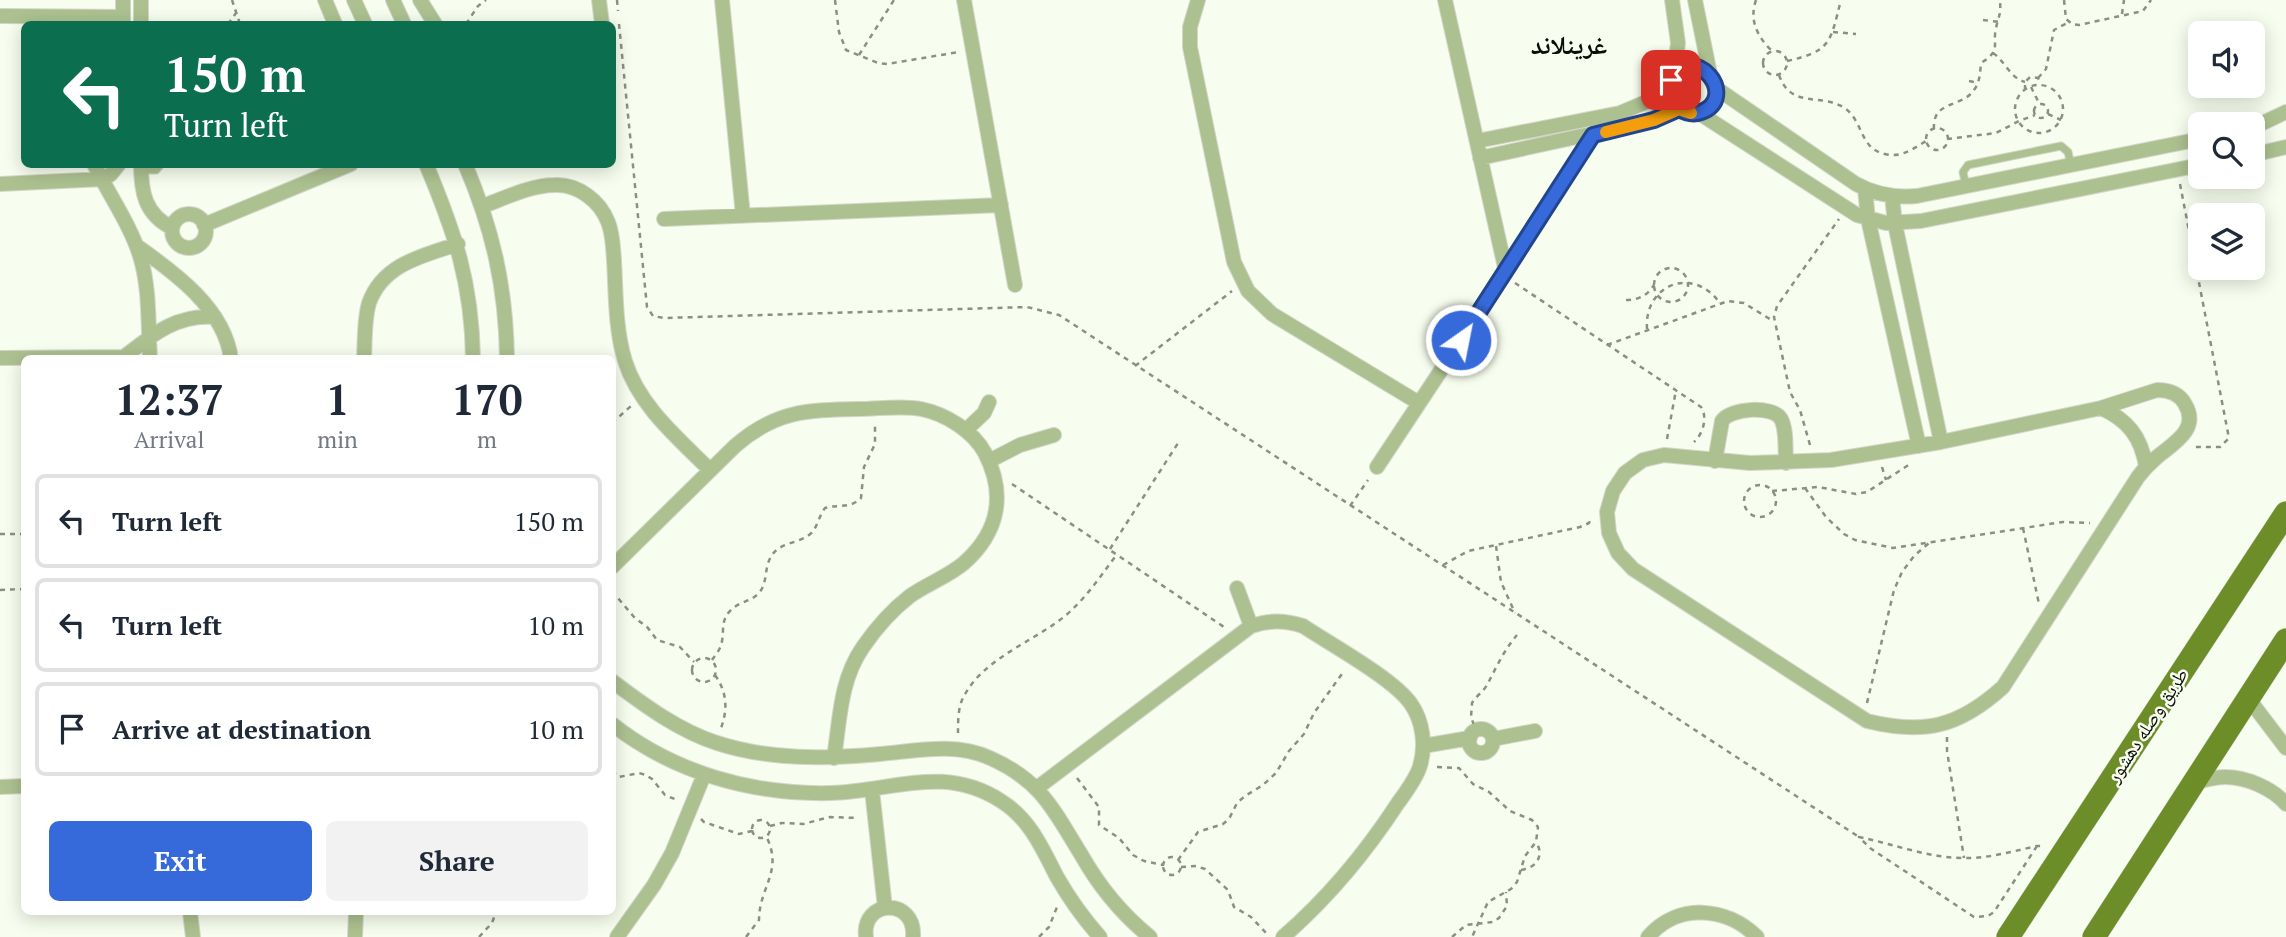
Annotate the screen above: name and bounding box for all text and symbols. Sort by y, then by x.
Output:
map controls [2188,21,2265,280]
button: sound [2188,21,2265,98]
district label: غرينلاند [1531,27,1607,61]
text: 150 m [164,41,306,106]
icon: left [49,49,140,140]
pin [1641,50,1701,110]
icon: arrive [1652,61,1690,99]
text: Turn left [164,104,288,146]
button: search [2188,112,2265,189]
button: layers [2188,203,2265,280]
position arrow [1424,303,1498,377]
text: 12:37 [115,371,224,427]
text: 1 [326,371,349,427]
text: 170 [451,371,522,427]
text: Arrival [134,424,204,455]
text: min [317,424,358,455]
text: m [477,424,497,455]
icon: left [53,502,91,540]
text: Turn left [112,504,222,538]
text: 150 m [514,504,584,538]
icon: left [53,606,91,644]
text: Turn left [112,608,222,642]
text: 10 m [528,608,584,642]
street label: طريق وصله دهشور [2100,663,2193,788]
icon: arrive [53,710,91,748]
text: Arrive at destination [112,712,371,746]
text: 10 m [528,712,584,746]
button: Exit [49,821,312,901]
button: Share [326,821,588,901]

